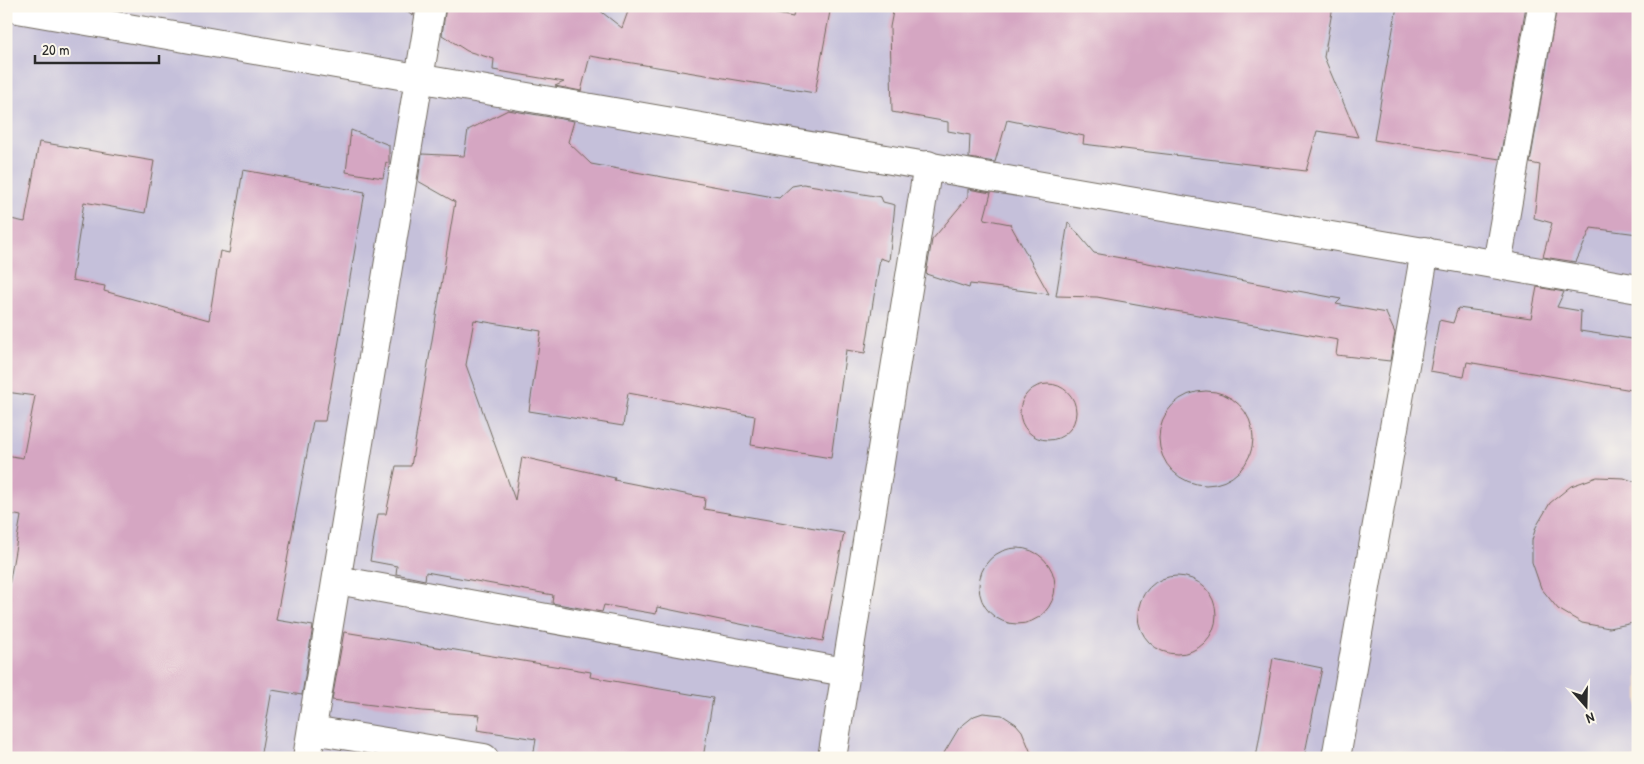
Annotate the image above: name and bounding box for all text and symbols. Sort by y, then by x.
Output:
scale bar [35,32,159,64]
text: 20 m [42,39,69,60]
north arrow [1562,682,1612,732]
text: N [1583,708,1597,729]

